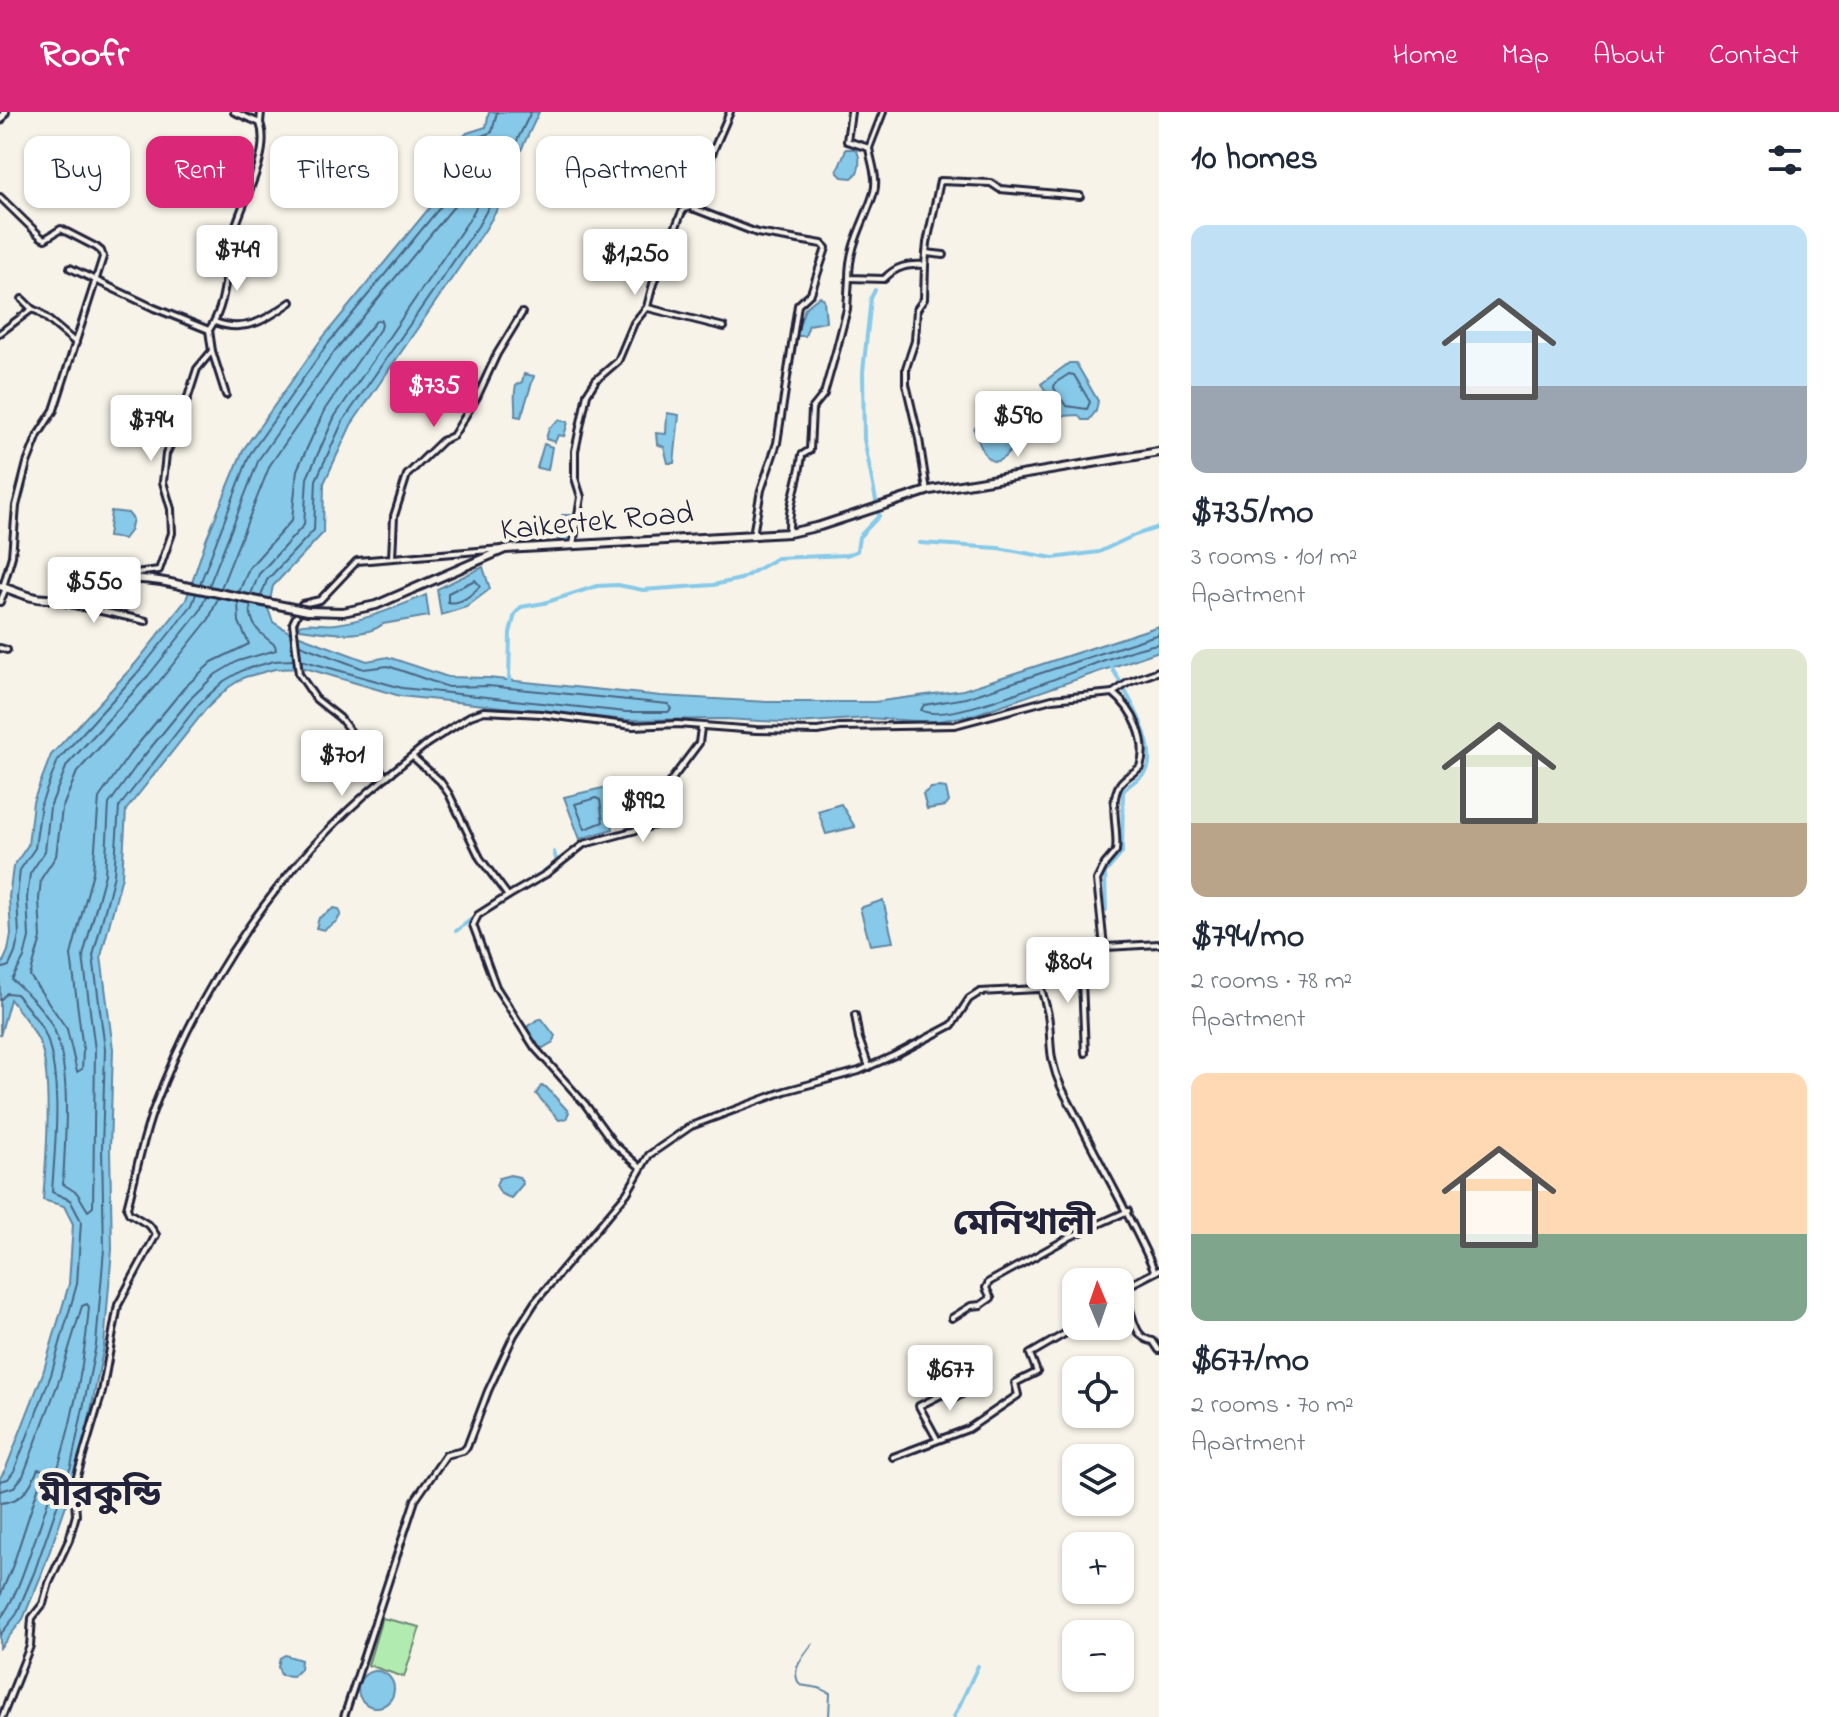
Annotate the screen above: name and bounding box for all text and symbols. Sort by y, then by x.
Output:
text: Roofr [40,28,129,84]
text: Home [1392,36,1458,77]
text: Map [1502,36,1549,77]
text: About [1593,36,1665,77]
text: Contact [1709,36,1799,77]
text: 10 homes [1191,135,1318,185]
chip: Buy [24,136,130,208]
chip: Rent [146,136,254,208]
chip: Filters [270,136,398,208]
chip: New [414,136,520,208]
chip: Apartment [536,136,715,208]
icon: filters [1763,138,1807,182]
pin: $749 [190,225,284,293]
pin: $1,250 [570,229,700,297]
text: $749 [215,232,259,270]
text: $1,250 [601,236,669,274]
icon: home [1427,277,1571,421]
pin: $735 [387,361,481,429]
text: $735 [408,368,460,406]
pin: $590 [971,391,1065,459]
pin: $794 [104,395,198,463]
text: $590 [993,398,1043,436]
text: $794 [129,402,173,440]
text: $735/mo [1191,489,1314,539]
street label: Kaikertek Road [499,491,695,555]
text: 3 rooms · 101 m² [1191,539,1357,577]
pin: $550 [47,557,141,625]
text: $550 [66,564,122,602]
text: Apartment [1191,577,1305,615]
icon: home [1427,701,1571,845]
pin: $701 [295,730,389,798]
text: $701 [319,737,365,775]
pin: $992 [596,776,690,844]
text: $992 [621,783,665,821]
text: $794/mo [1191,913,1304,963]
pin: $804 [1021,937,1115,1005]
text: $804 [1044,944,1092,982]
text: 2 rooms · 78 m² [1191,963,1352,1001]
text: Apartment [1191,1001,1305,1039]
icon: home [1427,1125,1571,1269]
district label: মেনিখালী [953,1199,1096,1252]
north arrow [1062,1268,1134,1340]
map controls [1062,1268,1134,1692]
text: $677/mo [1191,1337,1309,1387]
pin: $677 [903,1345,997,1413]
text: $677 [926,1352,974,1390]
button: locate [1062,1356,1134,1428]
text: 2 rooms · 70 m² [1191,1387,1354,1425]
text: Apartment [1191,1425,1305,1463]
button: layers [1062,1444,1134,1516]
district label: মীরকুন্ডি [38,1470,162,1523]
button: + [1062,1532,1134,1604]
button: − [1062,1620,1134,1692]

